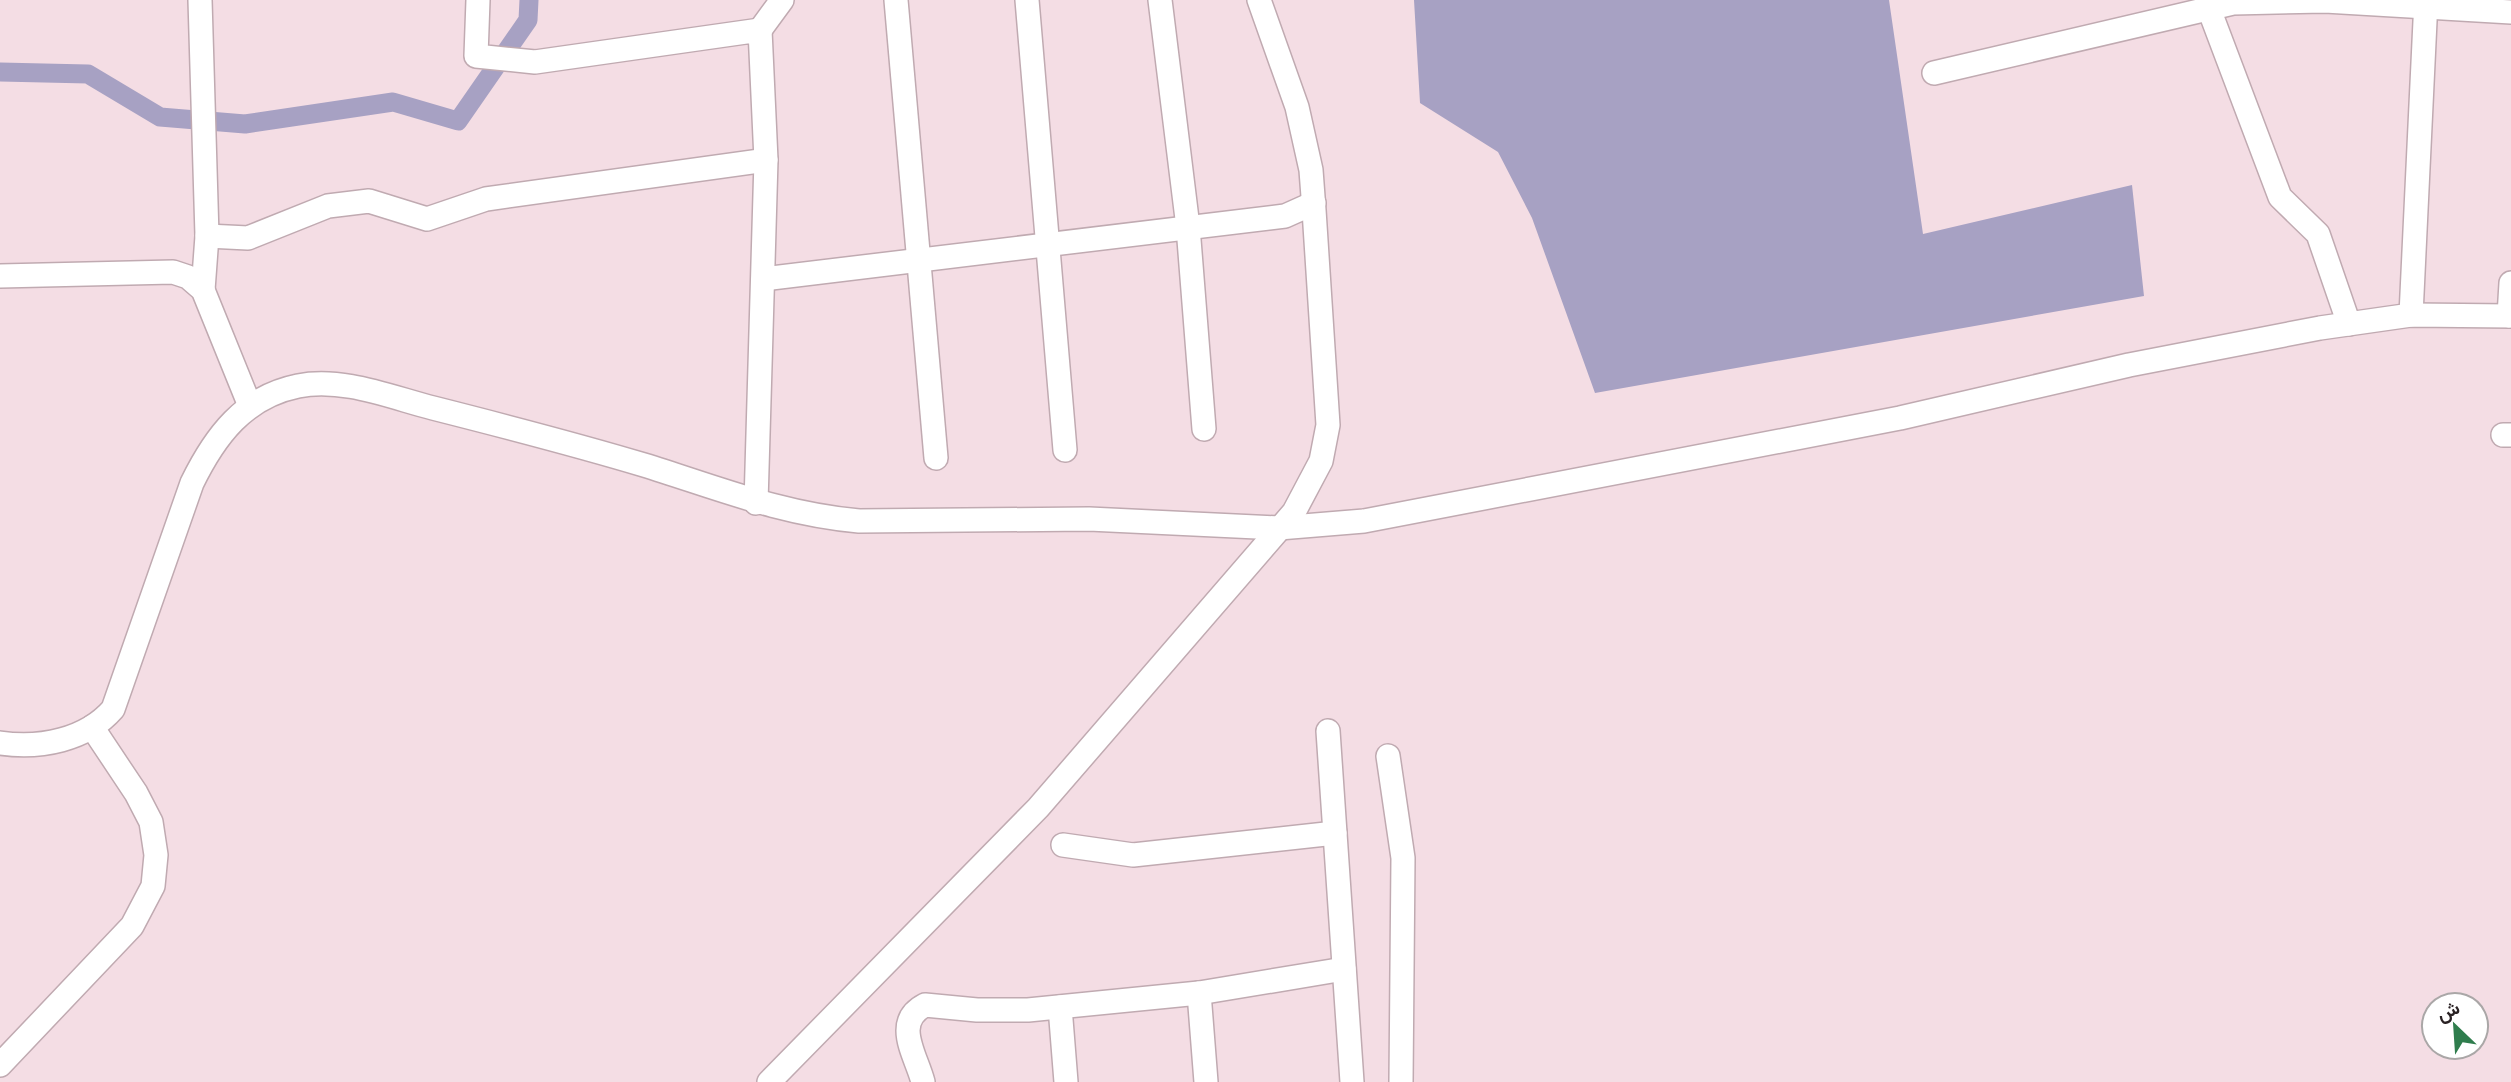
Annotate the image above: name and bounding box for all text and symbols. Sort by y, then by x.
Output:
north arrow [2420,991,2490,1061]
text: ش [2432,995,2463,1026]

